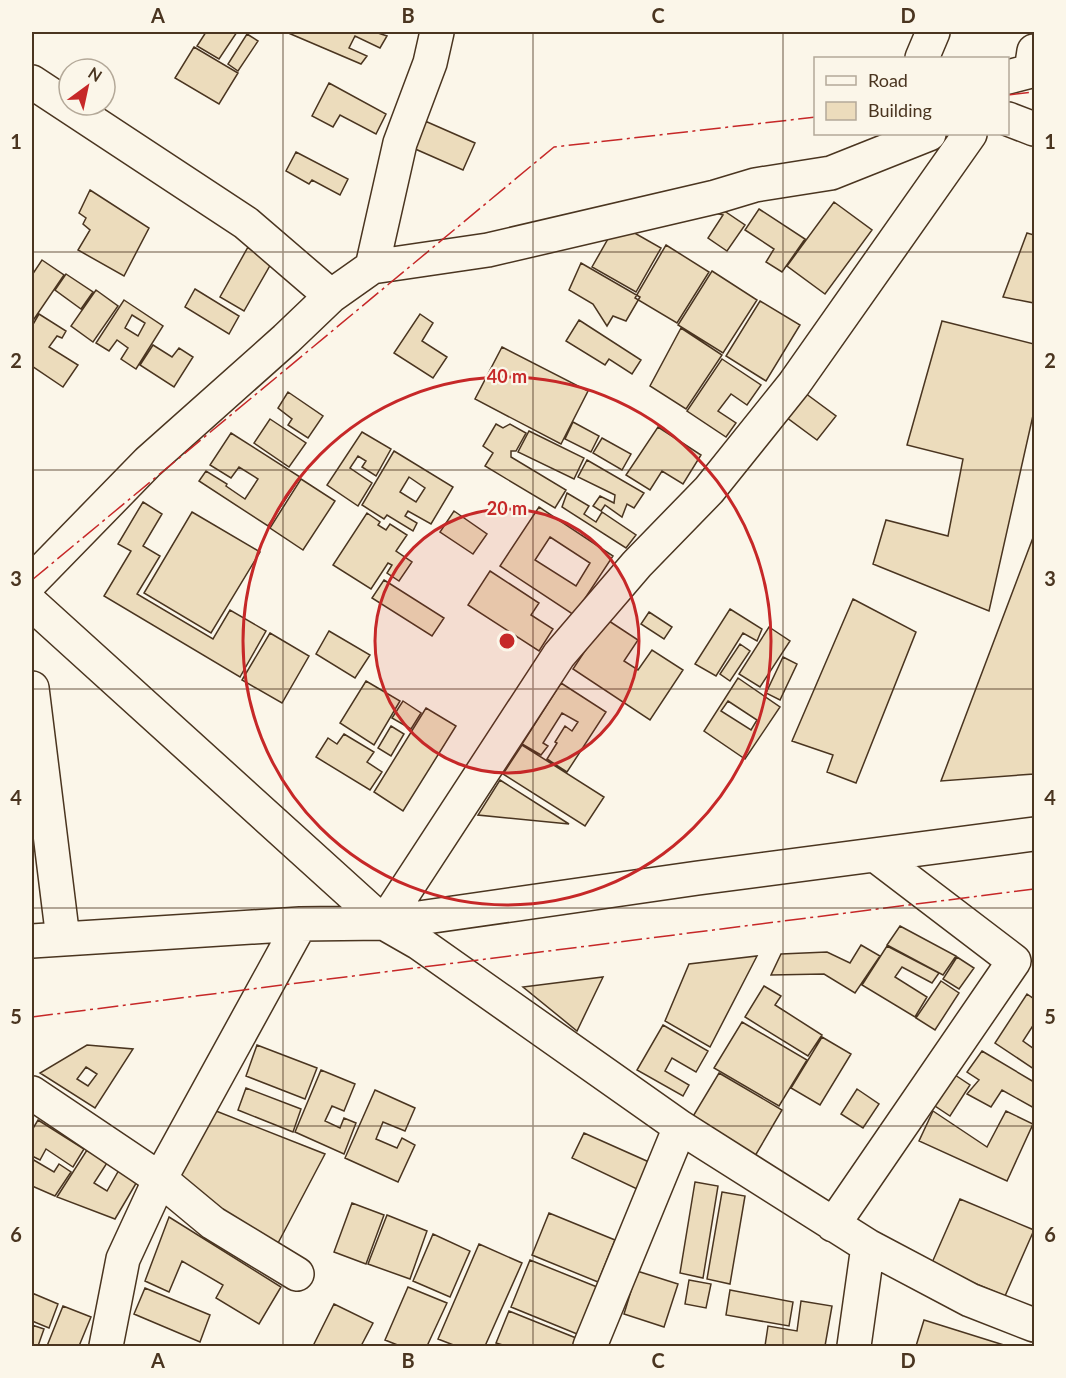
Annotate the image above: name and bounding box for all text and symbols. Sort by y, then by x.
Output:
text: A [150,3,165,27]
text: B [401,3,415,27]
text: C [651,3,665,27]
text: D [900,3,916,27]
north arrow [57,57,117,117]
legend [814,57,1009,135]
text: N [85,63,106,85]
text: Road [868,69,908,91]
text: Building [868,99,932,121]
text: 1 [10,129,22,153]
text: 1 [1044,129,1056,153]
text: 2 [10,348,22,372]
text: 2 [1044,348,1056,372]
text: 40 m [487,365,527,387]
text: 20 m [487,497,527,519]
text: 3 [10,566,22,590]
text: 3 [1044,566,1056,590]
centre of rings [497,631,517,651]
text: 4 [10,785,22,809]
text: 4 [1044,785,1056,809]
text: 5 [10,1004,22,1028]
text: 5 [1044,1004,1056,1028]
text: 6 [10,1222,22,1246]
text: 6 [1044,1222,1056,1246]
text: A [150,1348,165,1372]
text: B [401,1348,415,1372]
text: C [651,1348,665,1372]
text: D [900,1348,916,1372]

